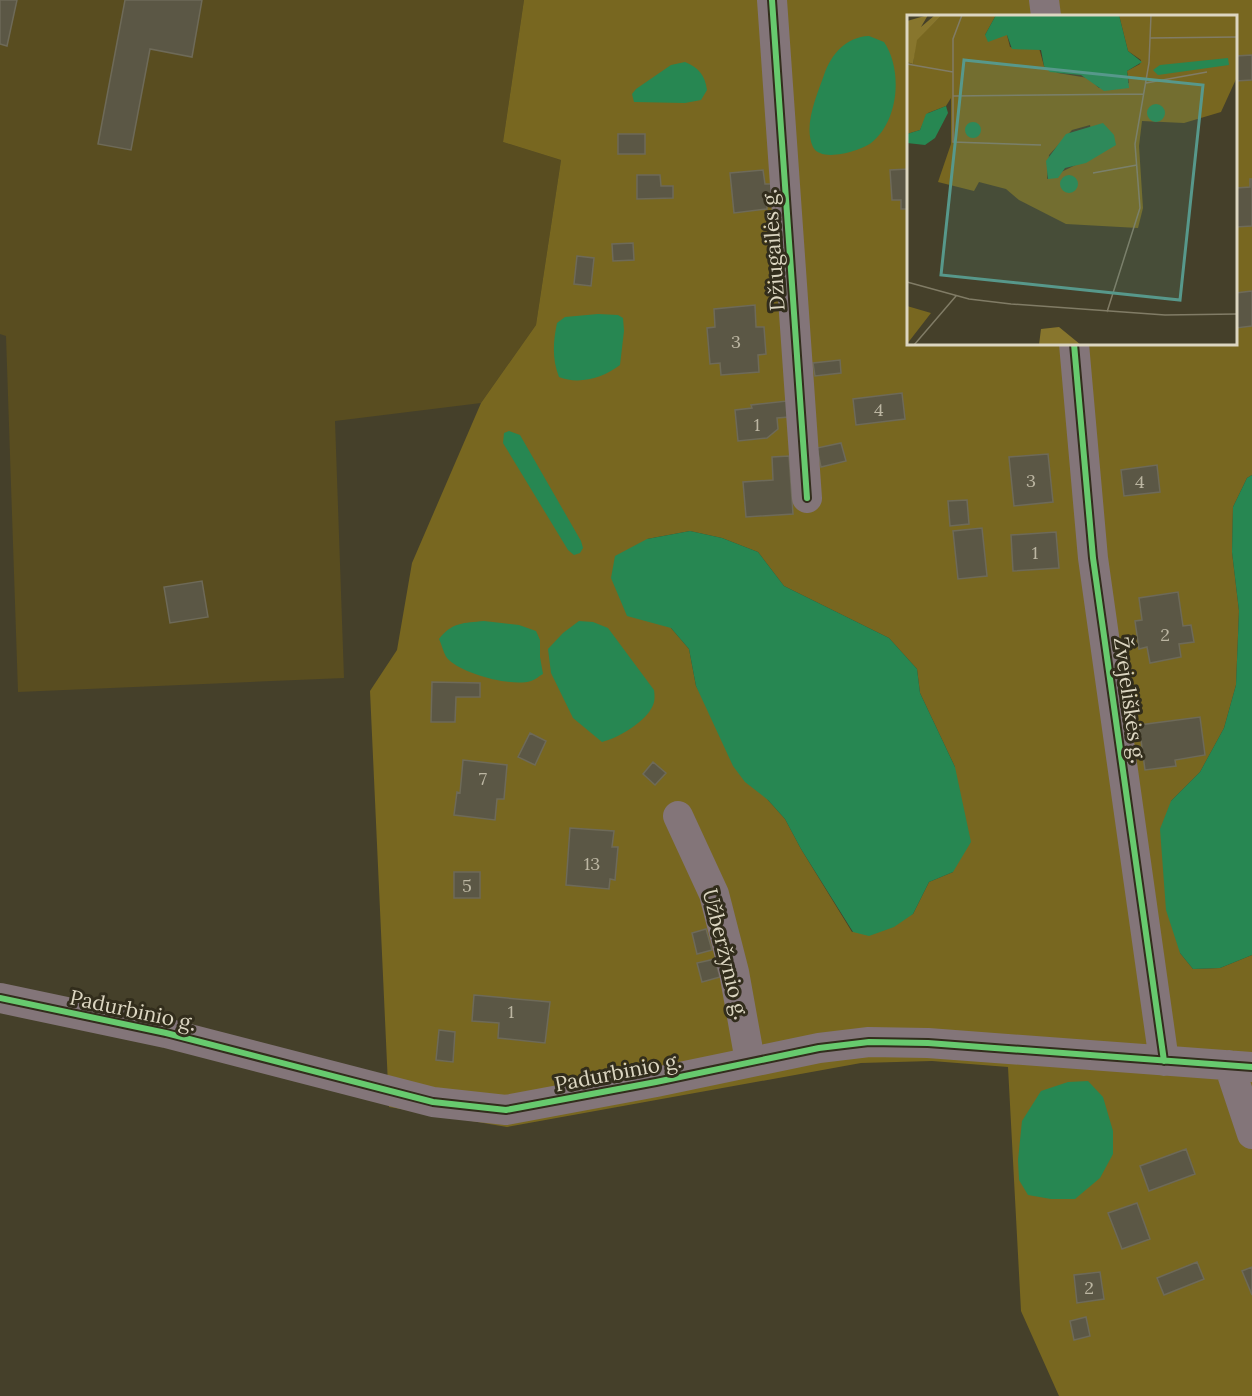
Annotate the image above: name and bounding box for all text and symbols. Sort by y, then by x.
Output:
inset map [907,15,1237,345]
street label: Džiugailės g. [755,188,791,312]
house number: 3 [731,330,741,353]
house number: 4 [874,398,884,421]
house number: 1 [754,413,760,436]
house number: 3 [1026,469,1036,492]
house number: 4 [1135,470,1145,493]
house number: 1 [1032,541,1038,564]
house number: 2 [1160,623,1170,646]
street label: Žvejeliškės g. [1108,635,1152,765]
house number: 7 [479,767,487,790]
house number: 13 [584,852,600,875]
house number: 5 [462,874,472,897]
street label: Užberžynio g. [697,886,755,1022]
street label: Padurbinio g. [67,983,199,1037]
house number: 1 [508,1000,514,1023]
street label: Padurbinio g. [552,1046,684,1098]
house number: 2 [1084,1276,1094,1299]

